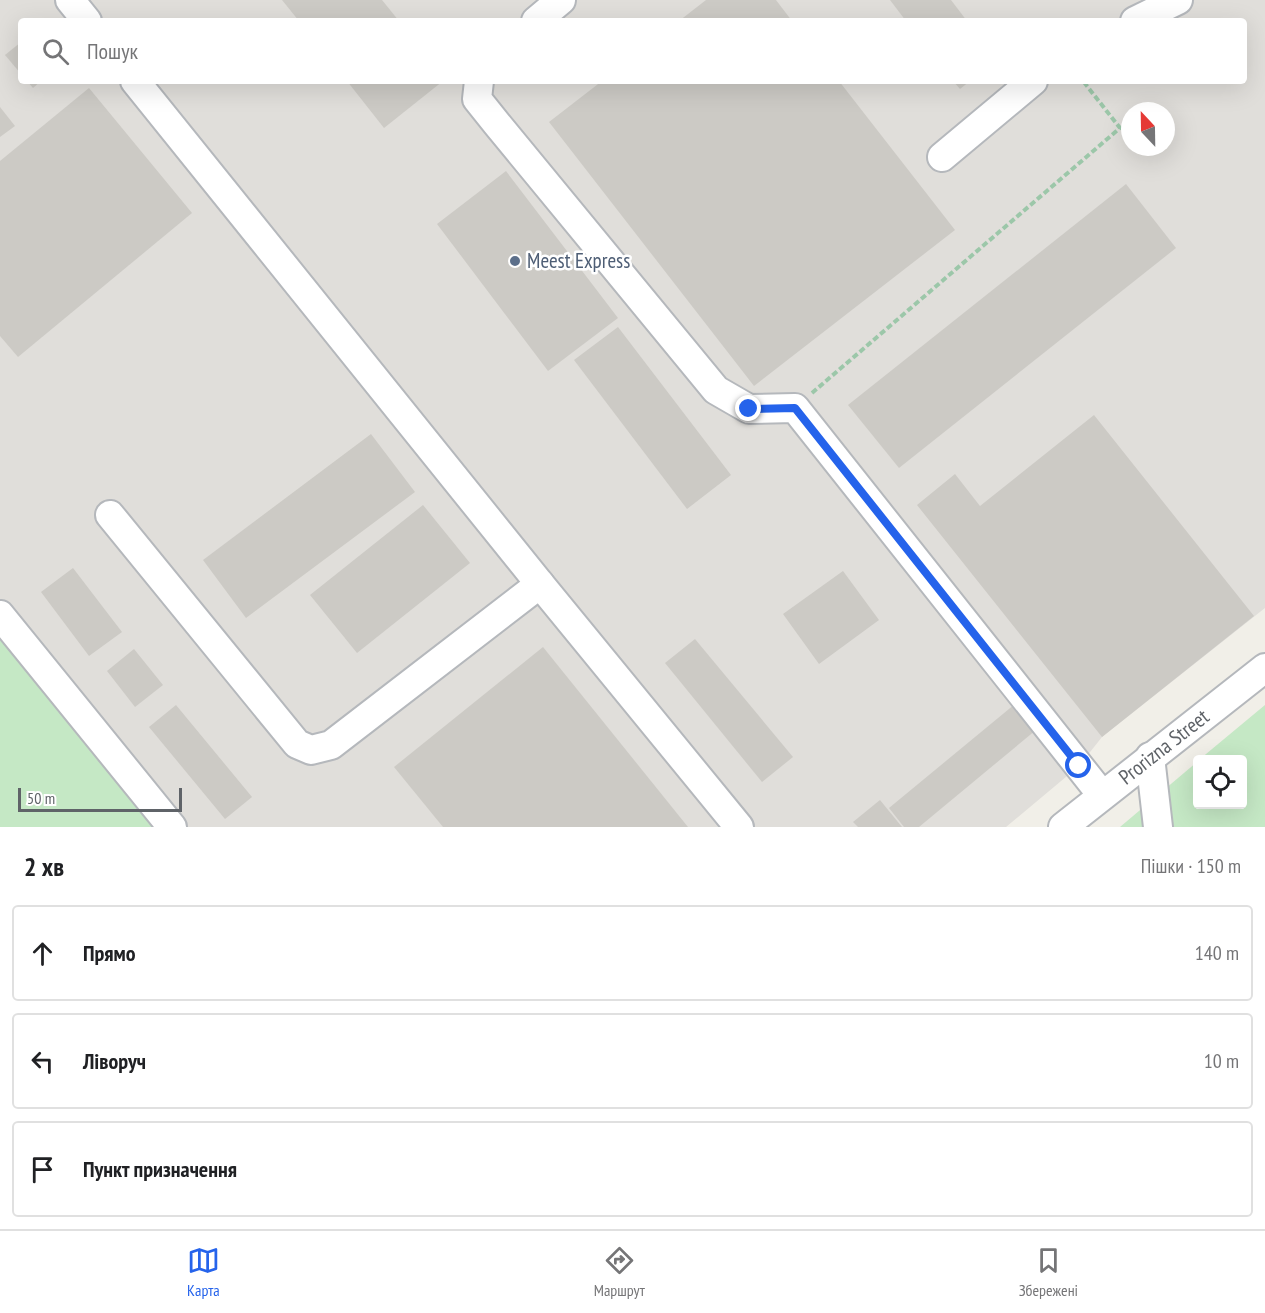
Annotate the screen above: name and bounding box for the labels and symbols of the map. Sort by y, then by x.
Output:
north arrow [1121,102,1175,156]
place label: Meest Express [527,247,630,274]
marker: Meest Express [508,254,522,268]
route end [735,395,761,421]
street label: Prorizna Street [1113,703,1214,790]
route start [1065,752,1091,778]
scale bar [18,785,182,812]

